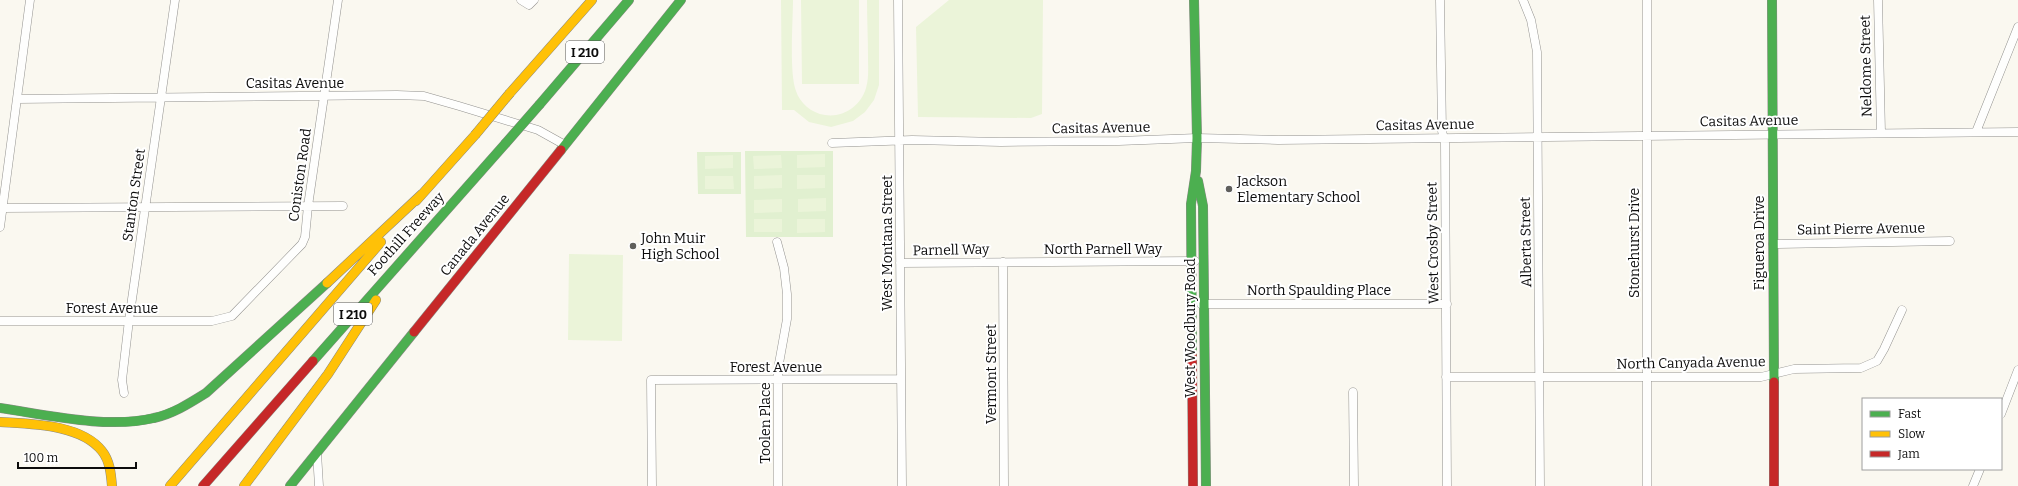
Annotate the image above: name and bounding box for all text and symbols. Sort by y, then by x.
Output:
street label: Neldome Street [1857,15,1875,117]
road number: I 210 [566,41,604,63]
street label: Casitas Avenue [246,75,344,92]
street label: Casitas Avenue [1700,112,1798,130]
street label: Casitas Avenue [1376,116,1474,134]
street label: Casitas Avenue [1052,119,1150,137]
street label: Coniston Road [285,127,315,223]
street label: Stanton Street [119,147,149,243]
place label: Jackson Elementary School [1236,173,1360,206]
street label: West Montana Street [879,175,896,311]
street label: West Crosby Street [1423,182,1443,304]
marker: Jackson Elementary School [1224,184,1234,194]
street label: Foothill Freeway [364,188,448,279]
street label: Stonehurst Drive [1626,188,1643,298]
street label: Canada Avenue [437,191,513,279]
street label: Figueroa Drive [1751,196,1768,290]
street label: Alberta Street [1517,197,1535,287]
street label: Saint Pierre Avenue [1797,219,1925,239]
place label: John Muir High School [640,230,719,263]
marker: John Muir High School [628,241,638,251]
street label: Parnell Way [912,241,990,259]
street label: North Parnell Way [1044,241,1163,258]
street label: West Woodbury Road [1182,258,1199,398]
street label: North Spaulding Place [1247,282,1391,299]
street label: Forest Avenue [66,300,158,317]
road number: I 210 [334,303,372,325]
street label: Vermont Street [983,324,1000,424]
street label: North Canyada Avenue [1616,353,1766,373]
street label: Forest Avenue [730,359,822,376]
street label: Toolen Place [757,382,774,464]
legend [1862,398,2002,470]
text: Fast [1898,407,1922,421]
text: Slow [1898,427,1925,441]
scale bar [18,444,136,470]
text: Jam [1897,447,1920,461]
text: 100 m [24,451,59,465]

